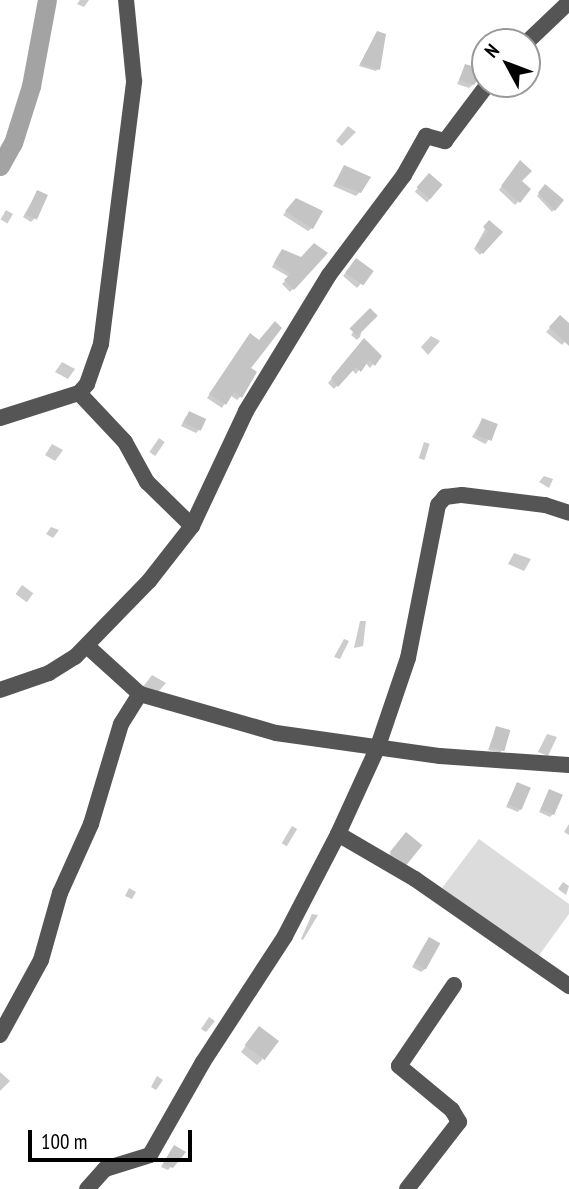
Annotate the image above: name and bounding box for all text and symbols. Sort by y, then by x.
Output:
north arrow [471,28,541,98]
text: N [479,39,504,62]
scale bar [32,1116,196,1160]
text: 100 m [41,1128,87,1155]

